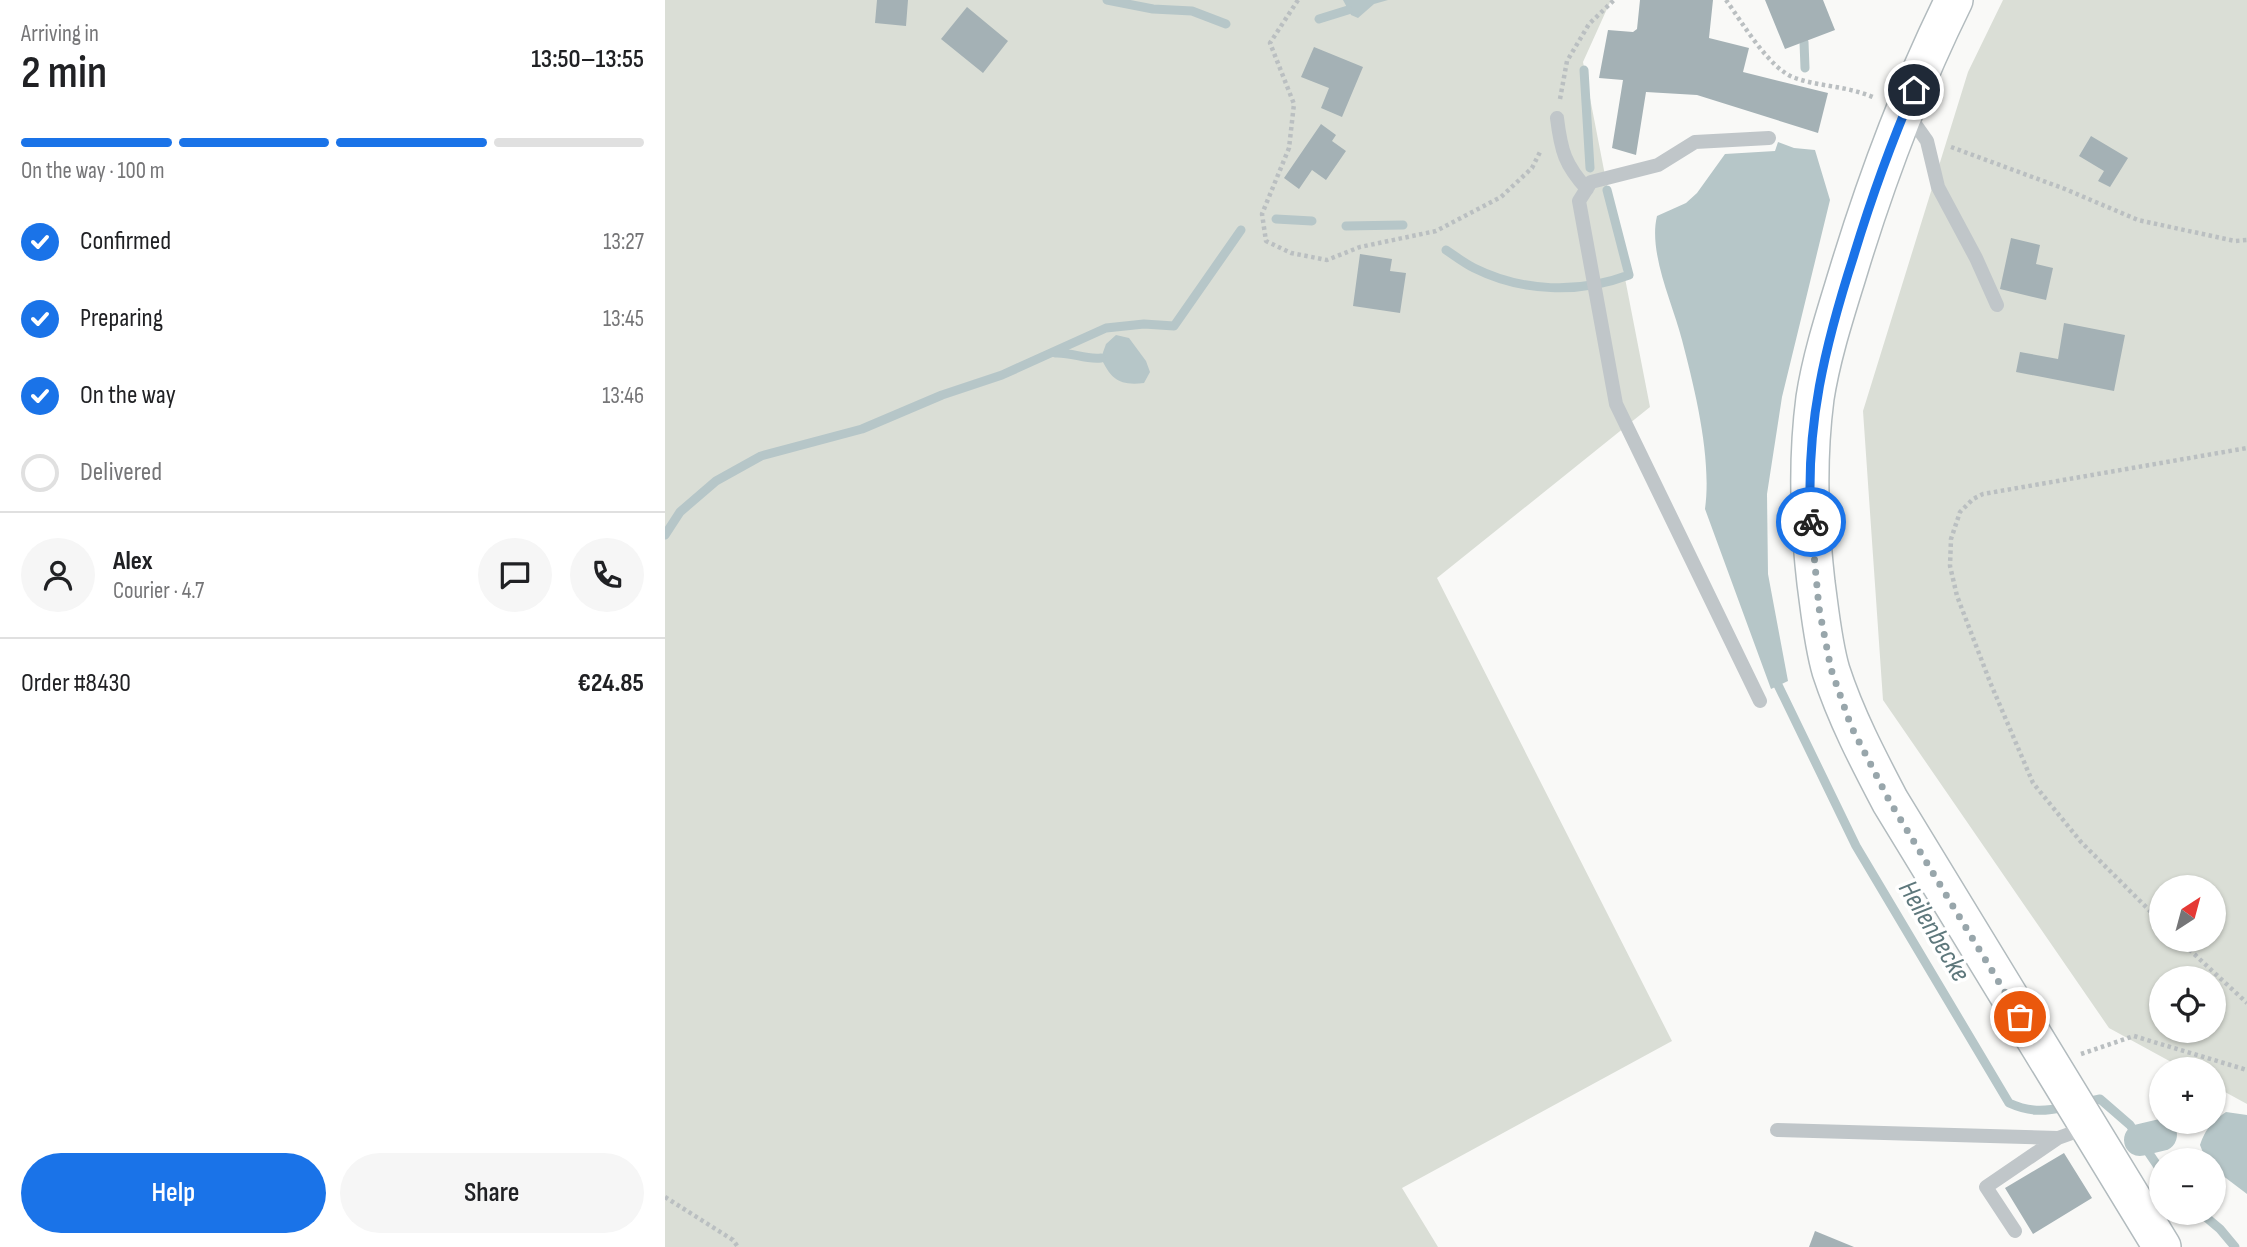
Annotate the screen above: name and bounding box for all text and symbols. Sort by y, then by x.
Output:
text: Arriving in [21,20,99,48]
text: 13:50–13:55 [531,44,644,75]
text: 2 min [21,46,107,101]
pin [1884,60,1944,120]
icon: home [1895,71,1933,109]
text: On the way · 100 m [21,157,165,185]
icon: check [21,223,59,261]
text: Confirmed [80,226,171,257]
text: 13:27 [603,228,644,256]
icon: check [21,300,59,338]
text: Preparing [80,303,163,334]
text: 13:45 [603,305,644,333]
icon: check [21,377,59,415]
text: On the way [80,380,176,411]
text: 13:46 [602,382,644,410]
text: Delivered [80,457,162,488]
courier [1776,487,1846,557]
icon: bike [1792,503,1830,541]
button: person [21,538,95,612]
button: chat [478,538,552,612]
button: phone [570,538,644,612]
text: Alex [113,546,153,577]
text: Courier · 4.7 [113,577,204,605]
text: Order #8430 [21,668,131,699]
text: €24.85 [577,668,644,699]
water label: Heilenbecke [1891,875,1977,988]
north arrow [2149,875,2226,952]
map controls [2149,875,2226,1225]
button: locate [2149,966,2226,1043]
pin [1990,987,2050,1047]
icon: bag [2001,998,2039,1036]
button: + [2149,1057,2226,1134]
button: − [2149,1148,2226,1225]
button: Help [21,1153,326,1233]
button: Share [340,1153,644,1233]

